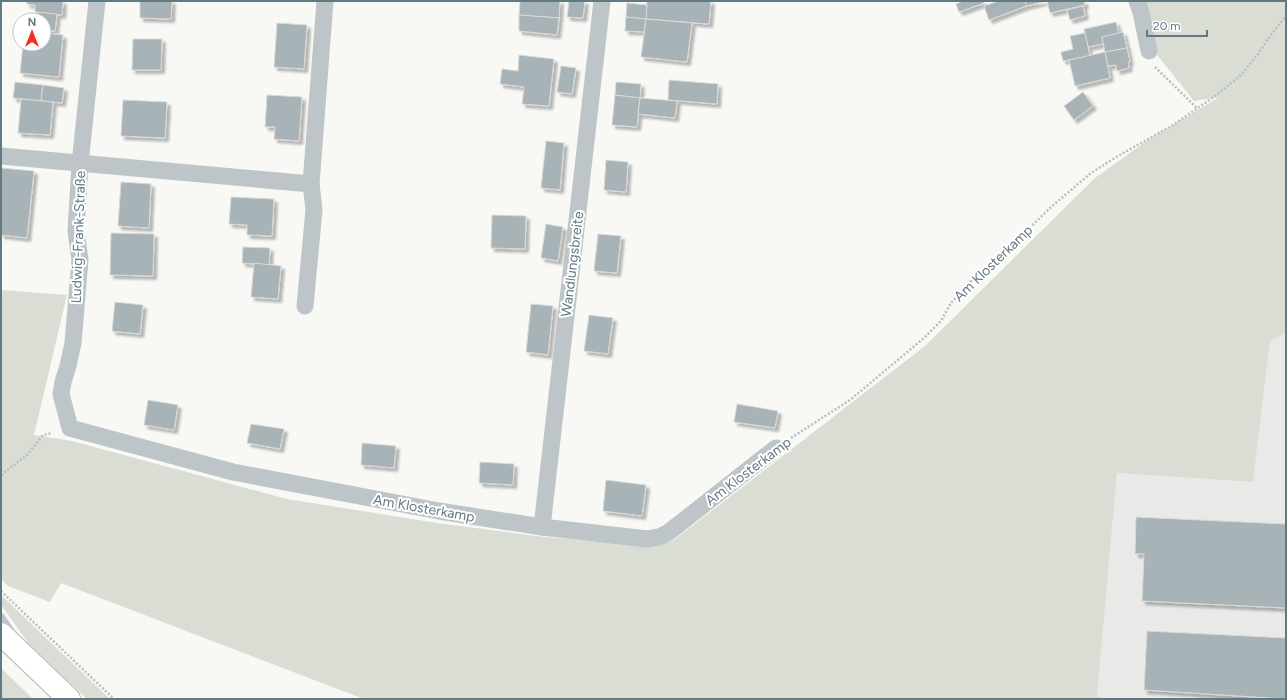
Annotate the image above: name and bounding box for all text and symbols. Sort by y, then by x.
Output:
north arrow [12,12,52,52]
scale bar [1147,12,1207,38]
text: N [28,16,36,29]
text: 20 m [1153,19,1181,33]
street label: Ludwig-Frank-Straße [68,170,89,304]
street label: Wandlungsbreite [558,210,587,318]
street label: Am Klosterkamp [950,222,1036,305]
street label: Am Klosterkamp [702,434,794,509]
street label: Am Klosterkamp [372,491,476,526]

